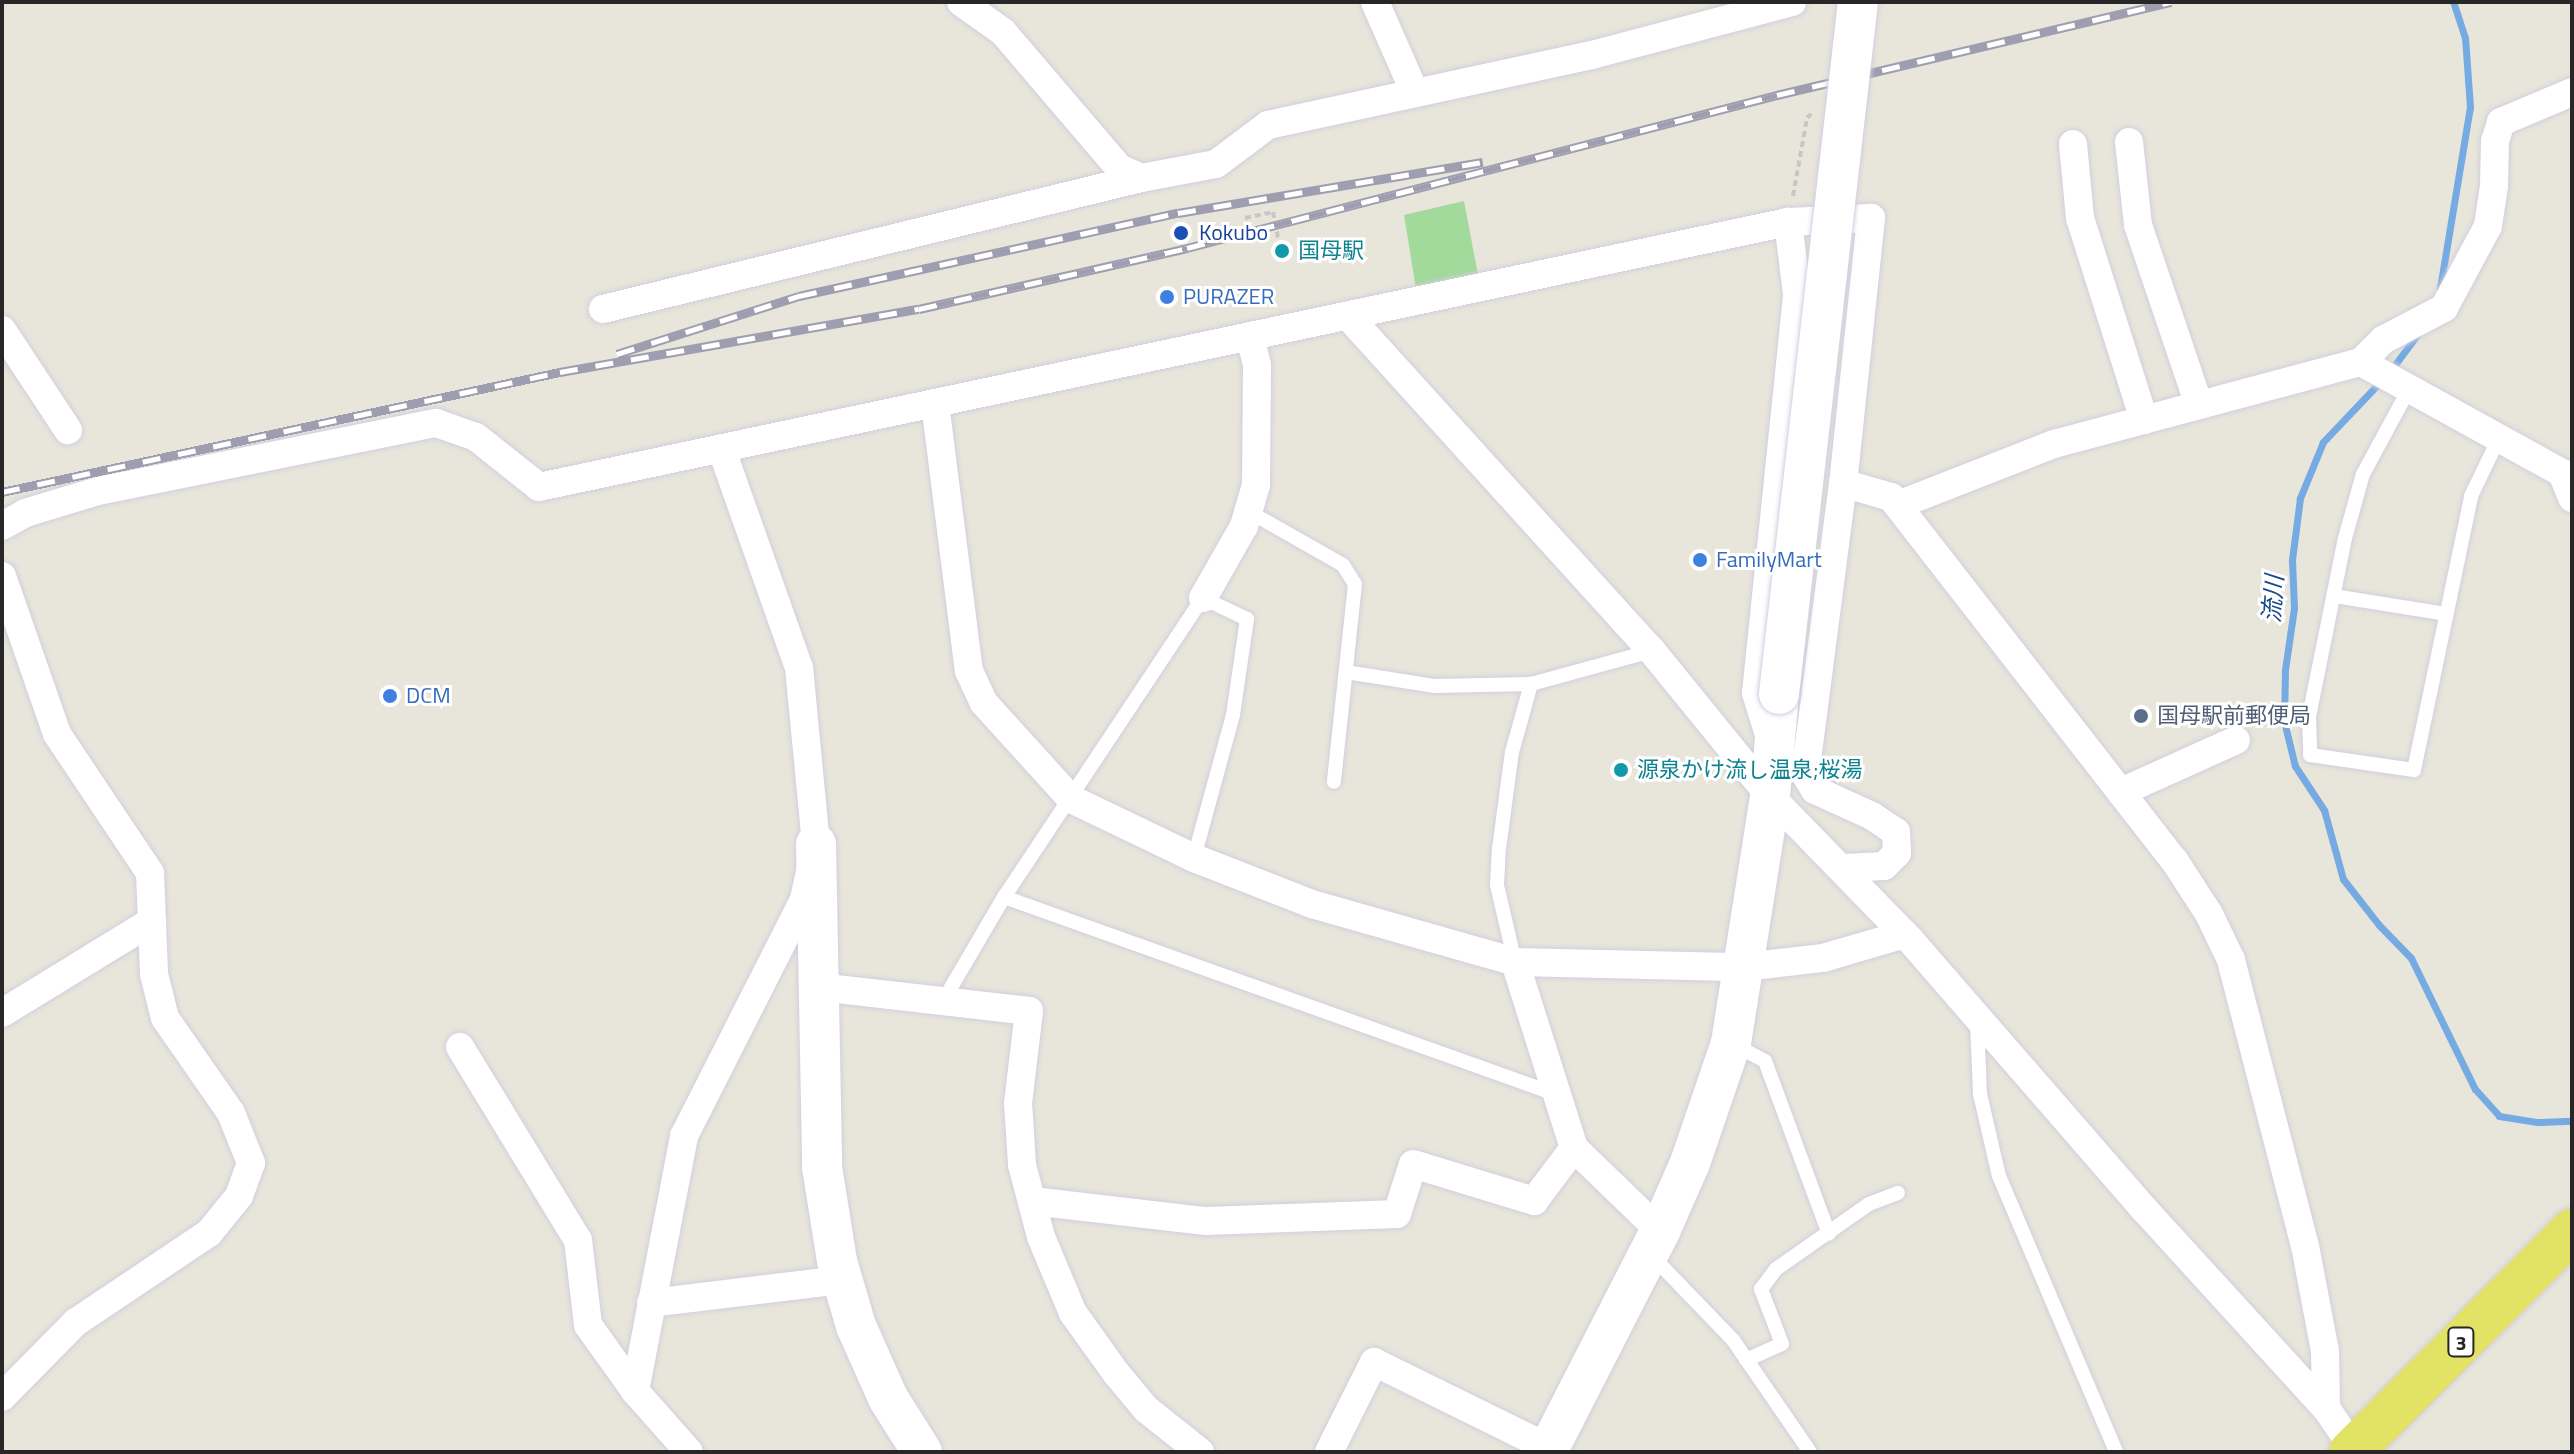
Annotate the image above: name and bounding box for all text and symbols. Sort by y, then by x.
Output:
place label: Kokubo [1199,220,1268,246]
marker: Kokubo [1170,222,1192,244]
place label: 国母駅 [1298,238,1364,264]
marker: 国母駅 [1273,242,1291,260]
place label: PURAZER [1183,284,1274,310]
marker: PURAZER [1158,288,1176,306]
place label: FamilyMart [1716,547,1822,573]
marker: FamilyMart [1691,551,1709,569]
water label: 流川 [2257,574,2289,624]
place label: DCM [406,683,451,709]
marker: DCM [381,687,399,705]
place label: 国母駅前郵便局 [2157,703,2311,729]
marker: 国母駅前郵便局 [2132,707,2150,725]
place label: 源泉かけ流し温泉;桜湯 [1637,757,1862,783]
marker: 源泉かけ流し温泉;桜湯 [1612,761,1630,779]
road number: 3 [2447,1326,2475,1358]

